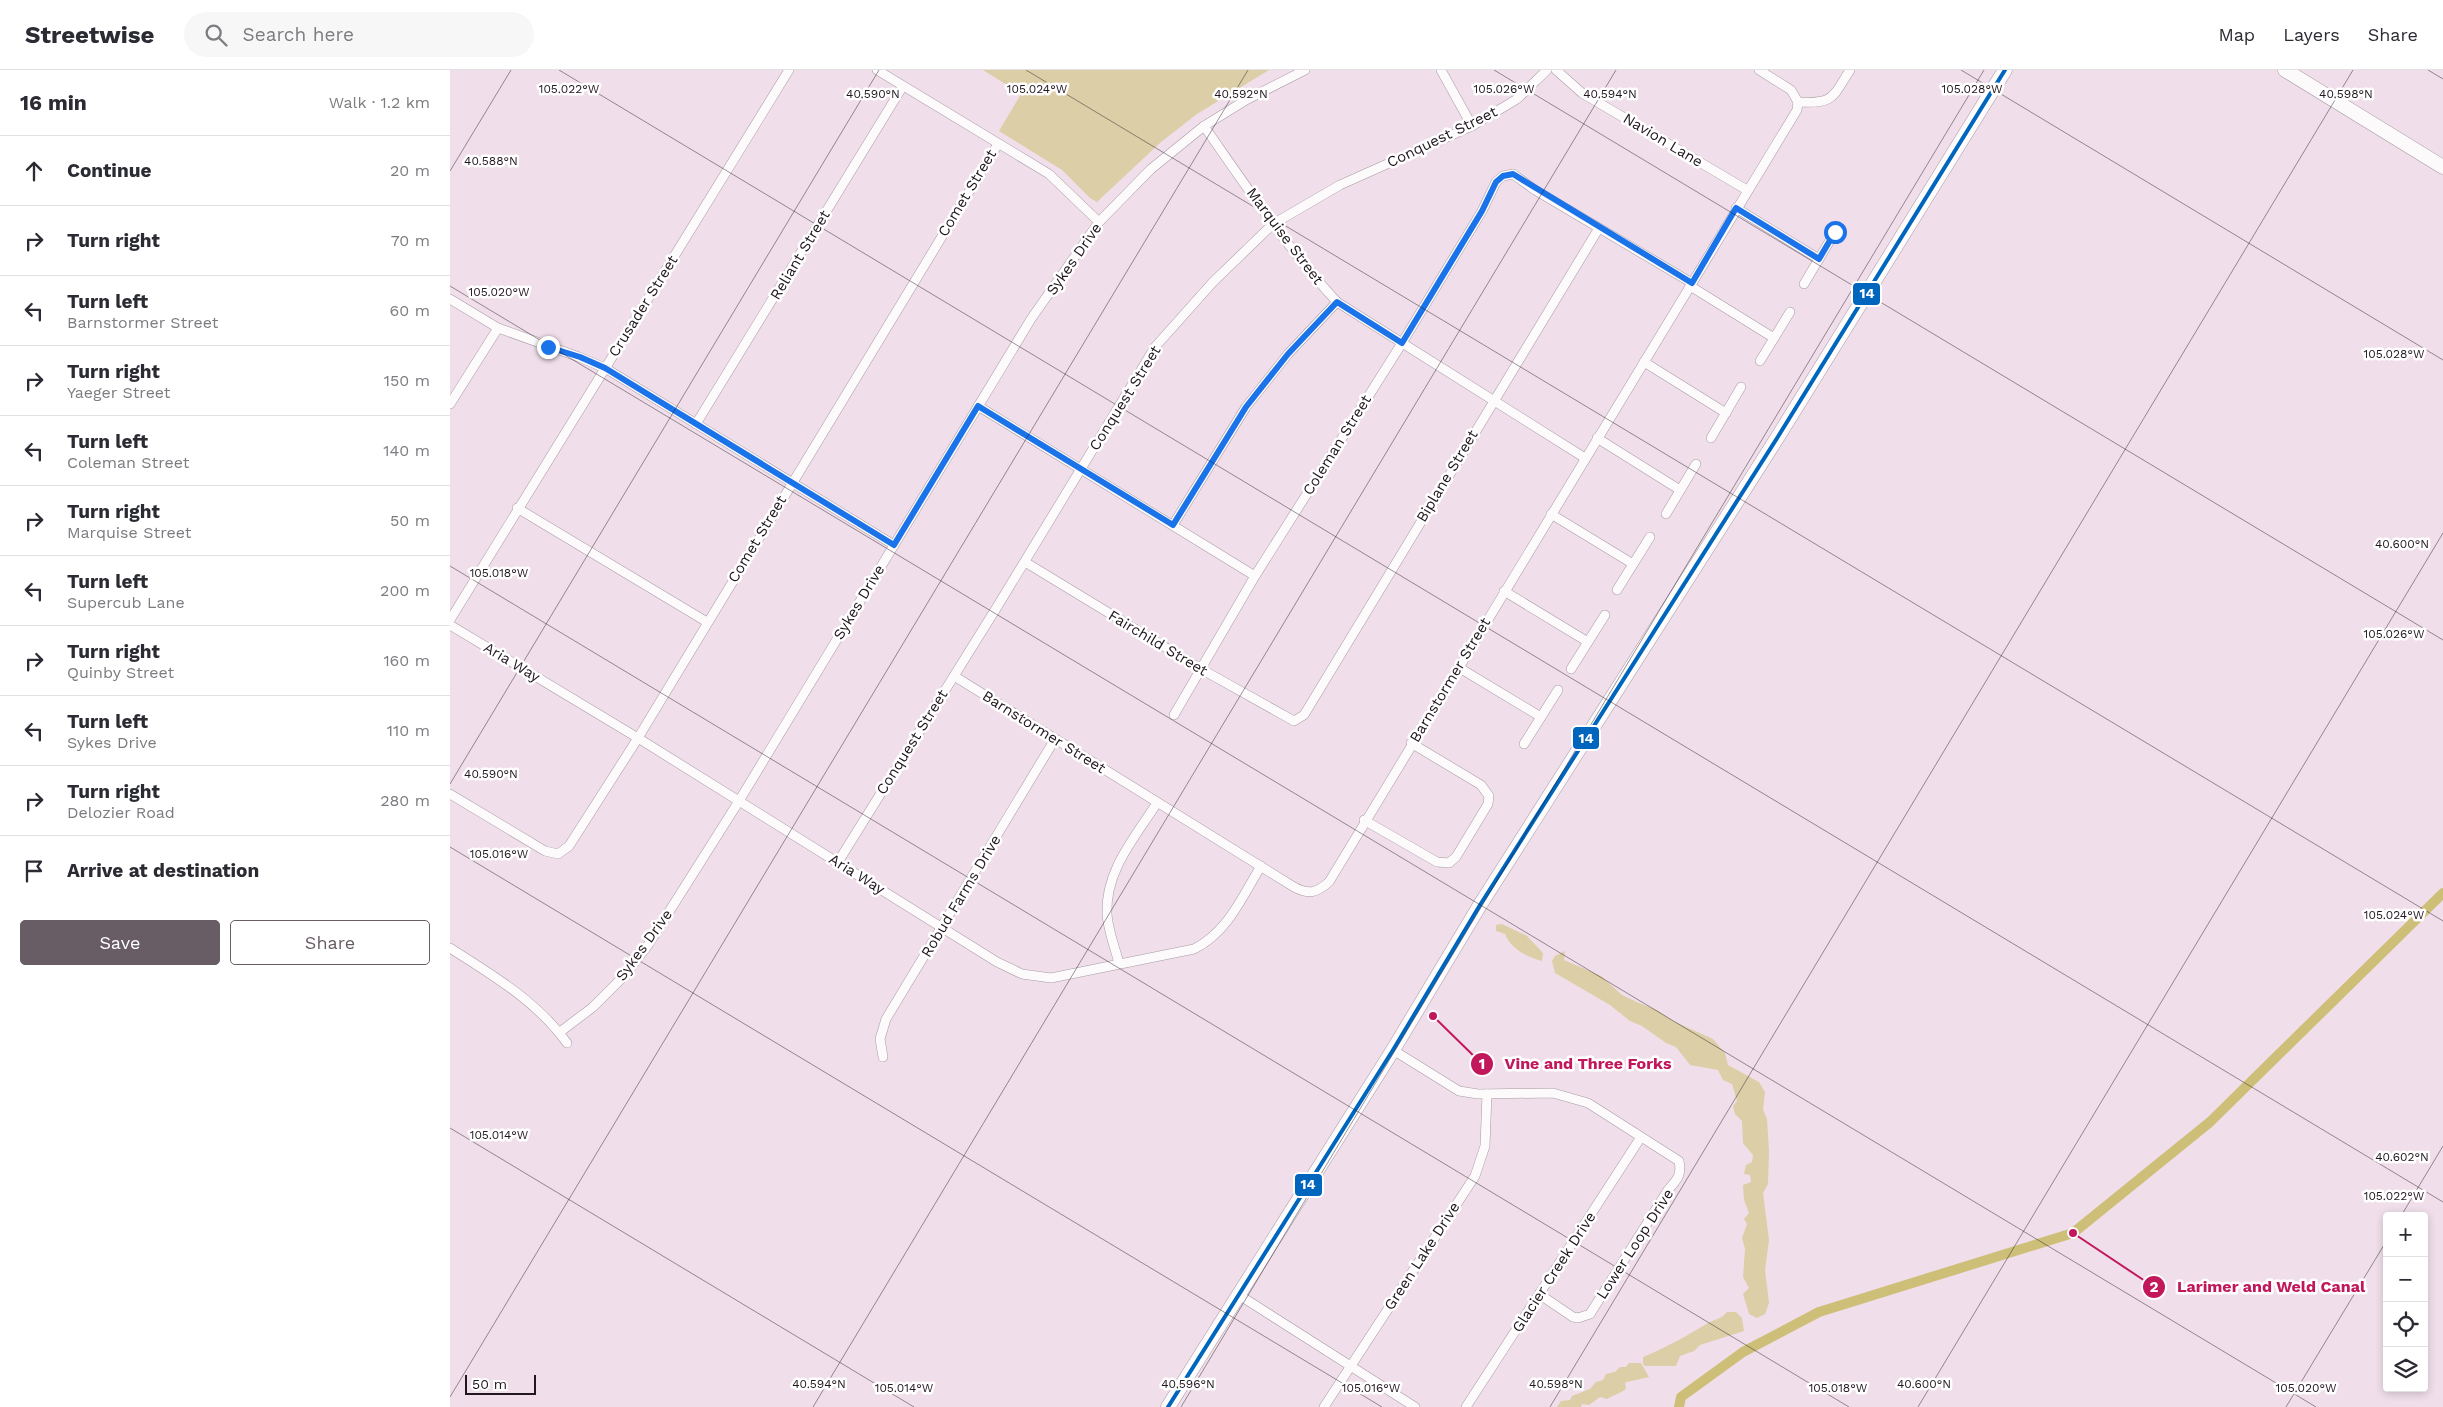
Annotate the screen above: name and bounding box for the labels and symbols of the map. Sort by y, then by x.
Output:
text: 105.022°W [539,82,600,96]
text: 105.024°W [1007,82,1068,96]
text: 105.026°W [1474,82,1535,96]
text: 105.028°W [1942,82,2003,96]
text: 40.590°N [846,87,900,101]
text: 40.592°N [1214,87,1268,101]
text: 40.594°N [1583,87,1637,101]
text: 40.598°N [2319,87,2373,101]
street label: Conquest Street [1384,102,1501,171]
street label: Navion Lane [1620,109,1706,171]
street label: Comet Street [934,146,1000,240]
text: 40.588°N [464,154,518,168]
street label: Marquise Street [1243,184,1328,289]
street label: Reliant Street [766,206,834,303]
street label: Sykes Drive [1042,219,1106,299]
route start [1824,221,1847,244]
street label: Crusader Street [605,251,682,360]
line badge: 14 [1852,282,1881,306]
text: 105.020°W [468,285,530,299]
text: 14 [1859,285,1875,301]
route end [537,336,560,359]
street label: Conquest Street [1085,342,1165,454]
text: 105.028°W [2364,347,2425,361]
street label: Coleman Street [1299,391,1375,498]
street label: Biplane Street [1412,426,1482,525]
street label: Comet Street [724,492,790,586]
text: 40.600°N [2375,537,2429,551]
street label: Sykes Drive [830,561,888,643]
text: 105.018°W [470,566,529,580]
street label: Fairchild Street [1105,606,1212,680]
street label: Barnstormer Street [1406,614,1495,745]
text: 105.026°W [2364,627,2425,641]
street label: Aria Way [481,638,544,686]
street label: Conquest Street [872,686,952,798]
street label: Barnstormer Street [979,687,1110,778]
line badge: 14 [1572,726,1600,750]
text: 14 [1578,730,1594,746]
text: 40.590°N [464,767,518,781]
street label: Robud Farms Drive [917,832,1005,960]
text: 105.016°W [470,847,529,861]
street label: Aria Way [826,850,888,898]
street label: Sykes Drive [612,906,676,984]
text: 105.024°W [2364,908,2425,922]
callout: Vine and Three Forks [1470,1048,1682,1079]
text: Vine and Three Forks [1505,1054,1672,1073]
text: 1 [1479,1055,1485,1073]
text: 105.014°W [470,1128,529,1142]
text: 40.602°N [2375,1150,2429,1164]
line badge: 14 [1294,1173,1323,1197]
text: 14 [1300,1176,1316,1192]
street label: Lower Loop Drive [1593,1185,1677,1303]
text: 105.022°W [2364,1189,2425,1203]
street label: Green Lake Drive [1380,1199,1464,1313]
street label: Glacier Creek Drive [1508,1208,1600,1336]
callout: Larimer and Weld Canal [2141,1271,2375,1302]
text: Larimer and Weld Canal [2177,1277,2366,1296]
text: 2 [2150,1278,2159,1296]
scale bar [465,1372,536,1395]
text: 40.594°N [792,1377,846,1391]
text: 40.596°N [1161,1377,1215,1391]
text: 40.598°N [1529,1377,1583,1391]
text: 40.600°N [1897,1377,1951,1391]
text: 105.014°W [875,1381,934,1395]
text: 105.016°W [1342,1381,1401,1395]
text: 105.018°W [1809,1381,1868,1395]
text: 105.020°W [2275,1381,2337,1395]

